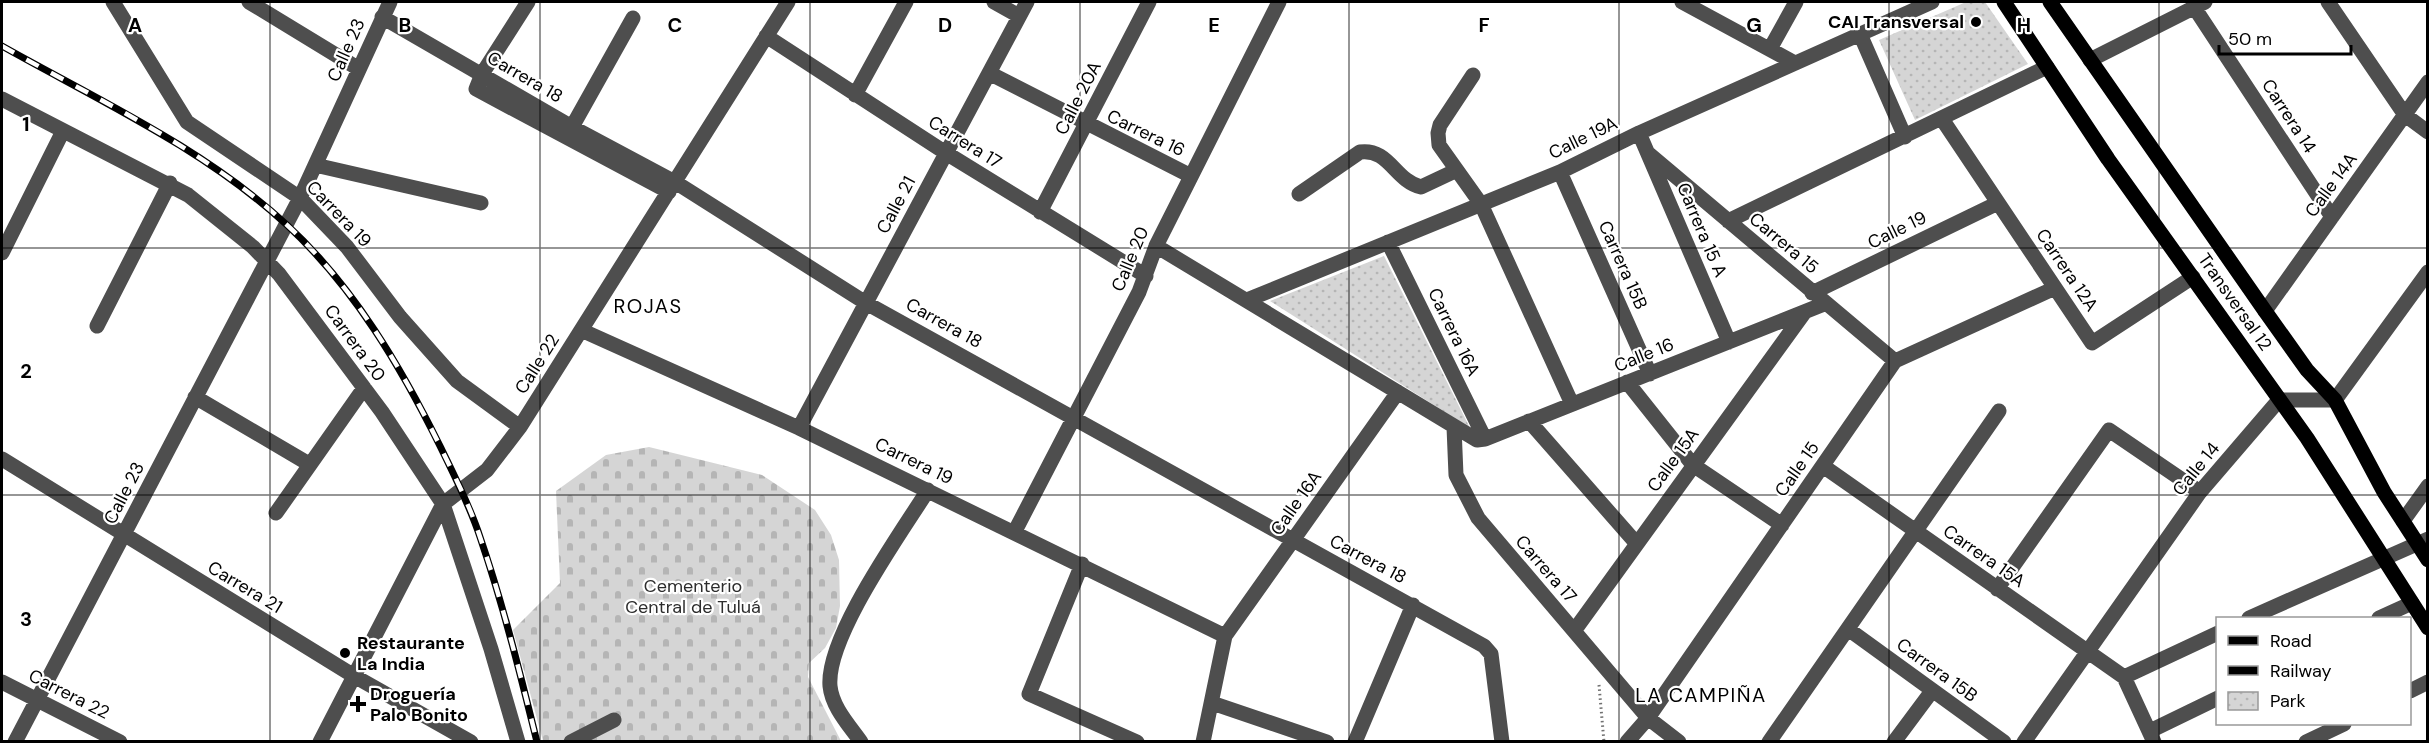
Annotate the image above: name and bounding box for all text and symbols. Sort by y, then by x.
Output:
place label: CAI Transversal [1828,10,1964,34]
text: A [128,12,142,38]
text: B [399,12,411,38]
text: C [668,12,682,38]
text: D [938,12,952,38]
text: E [1208,12,1220,38]
text: F [1478,12,1490,38]
text: G [1746,12,1762,38]
text: H [2017,12,2031,38]
street label: Calle 23 [321,15,371,85]
marker: CAI Transversal [1969,15,1983,29]
scale bar [2219,18,2351,56]
text: 50 m [2228,27,2272,51]
street label: Carrera 18 [483,46,567,108]
street label: Calle 20A [1049,57,1107,139]
street label: Carrera 14 [2256,74,2322,158]
street label: Carrera 16 [1103,104,1189,162]
street label: Carrera 17 [924,110,1006,174]
text: 1 [22,111,30,137]
street label: Calle 19A [1545,111,1621,165]
street label: Calle 14A [2299,148,2363,222]
street label: Calle 21 [871,172,921,238]
street label: Carrera 19 [301,175,377,253]
street label: Carrera 15 A [1671,179,1733,281]
street label: Calle 19 [1864,205,1930,255]
street label: Carrera 15 [1744,207,1824,279]
street label: Carrera 15B [1593,217,1653,313]
street label: Calle 20 [1106,223,1154,295]
street label: Carrera 12A [2030,224,2104,316]
street label: Transversal 12 [2192,248,2278,356]
street label: Carrera 16A [1422,284,1486,380]
street label: Carrera 18 [902,292,986,354]
district label: ROJAS [613,293,683,319]
street label: Carrera 20 [319,300,391,386]
street label: Calle 22 [509,329,565,399]
street label: Calle 16 [1610,332,1678,378]
text: 2 [20,358,32,384]
street label: Calle 15A [1642,423,1704,497]
street label: Carrera 19 [871,432,957,490]
street label: Calle 15 [1769,437,1825,501]
street label: Calle 14 [2167,437,2225,501]
street label: Calle 23 [98,458,150,528]
street label: Calle 16A [1265,466,1327,540]
street label: Carrera 15A [1938,519,2030,593]
street label: Carrera 18 [1325,529,1411,589]
street label: Carrera 17 [1510,530,1582,608]
street label: Carrera 21 [203,555,287,619]
park label: Cementerio Central de Tuluá [625,574,761,619]
text: 3 [20,606,32,632]
legend [2216,617,2411,725]
text: Road [2270,629,2312,653]
place label: Restaurante La India [357,631,465,676]
street label: Carrera 15B [1892,632,1982,708]
marker: Restaurante La India [338,646,352,660]
text: Railway [2270,659,2332,683]
street label: Carrera 22 [24,663,114,725]
place label: Droguería Palo Bonito [370,682,468,727]
district label: LA CAMPIÑA [1635,682,1767,708]
text: Park [2270,689,2306,713]
marker: Droguería Palo Bonito [351,697,365,711]

